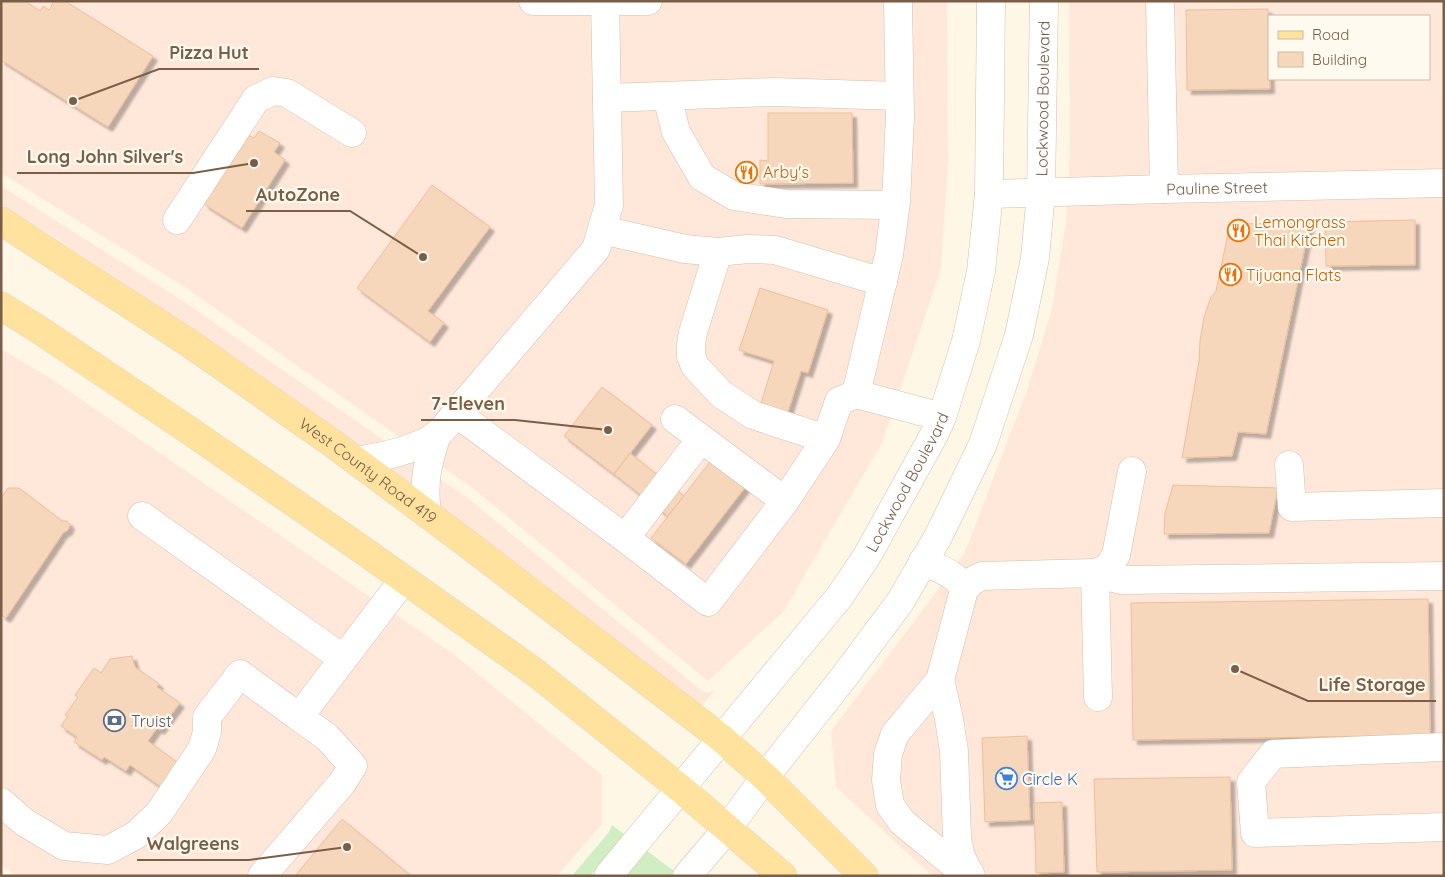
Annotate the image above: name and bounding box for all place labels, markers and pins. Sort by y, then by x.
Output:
callout: Pizza Hut [159,36,259,69]
callout: Long John Silver's [17,140,193,173]
restaurant icon: Arby's [735,160,759,184]
place label: Arby's [763,162,809,182]
callout: AutoZone [246,178,350,211]
place label: Lemongrass Thai Kitchen [1254,212,1346,250]
restaurant icon: Lemongrass Thai Kitchen [1226,219,1250,243]
restaurant icon: Tijuana Flats [1218,263,1242,287]
place label: Tijuana Flats [1246,265,1341,285]
callout: 7-Eleven [421,387,515,420]
callout: Life Storage [1308,668,1436,701]
bank icon: Truist [103,709,127,733]
place label: Truist [131,711,171,731]
supermarket icon: Circle K [994,767,1018,791]
place label: Circle K [1022,769,1078,789]
callout: Walgreens [137,827,249,860]

